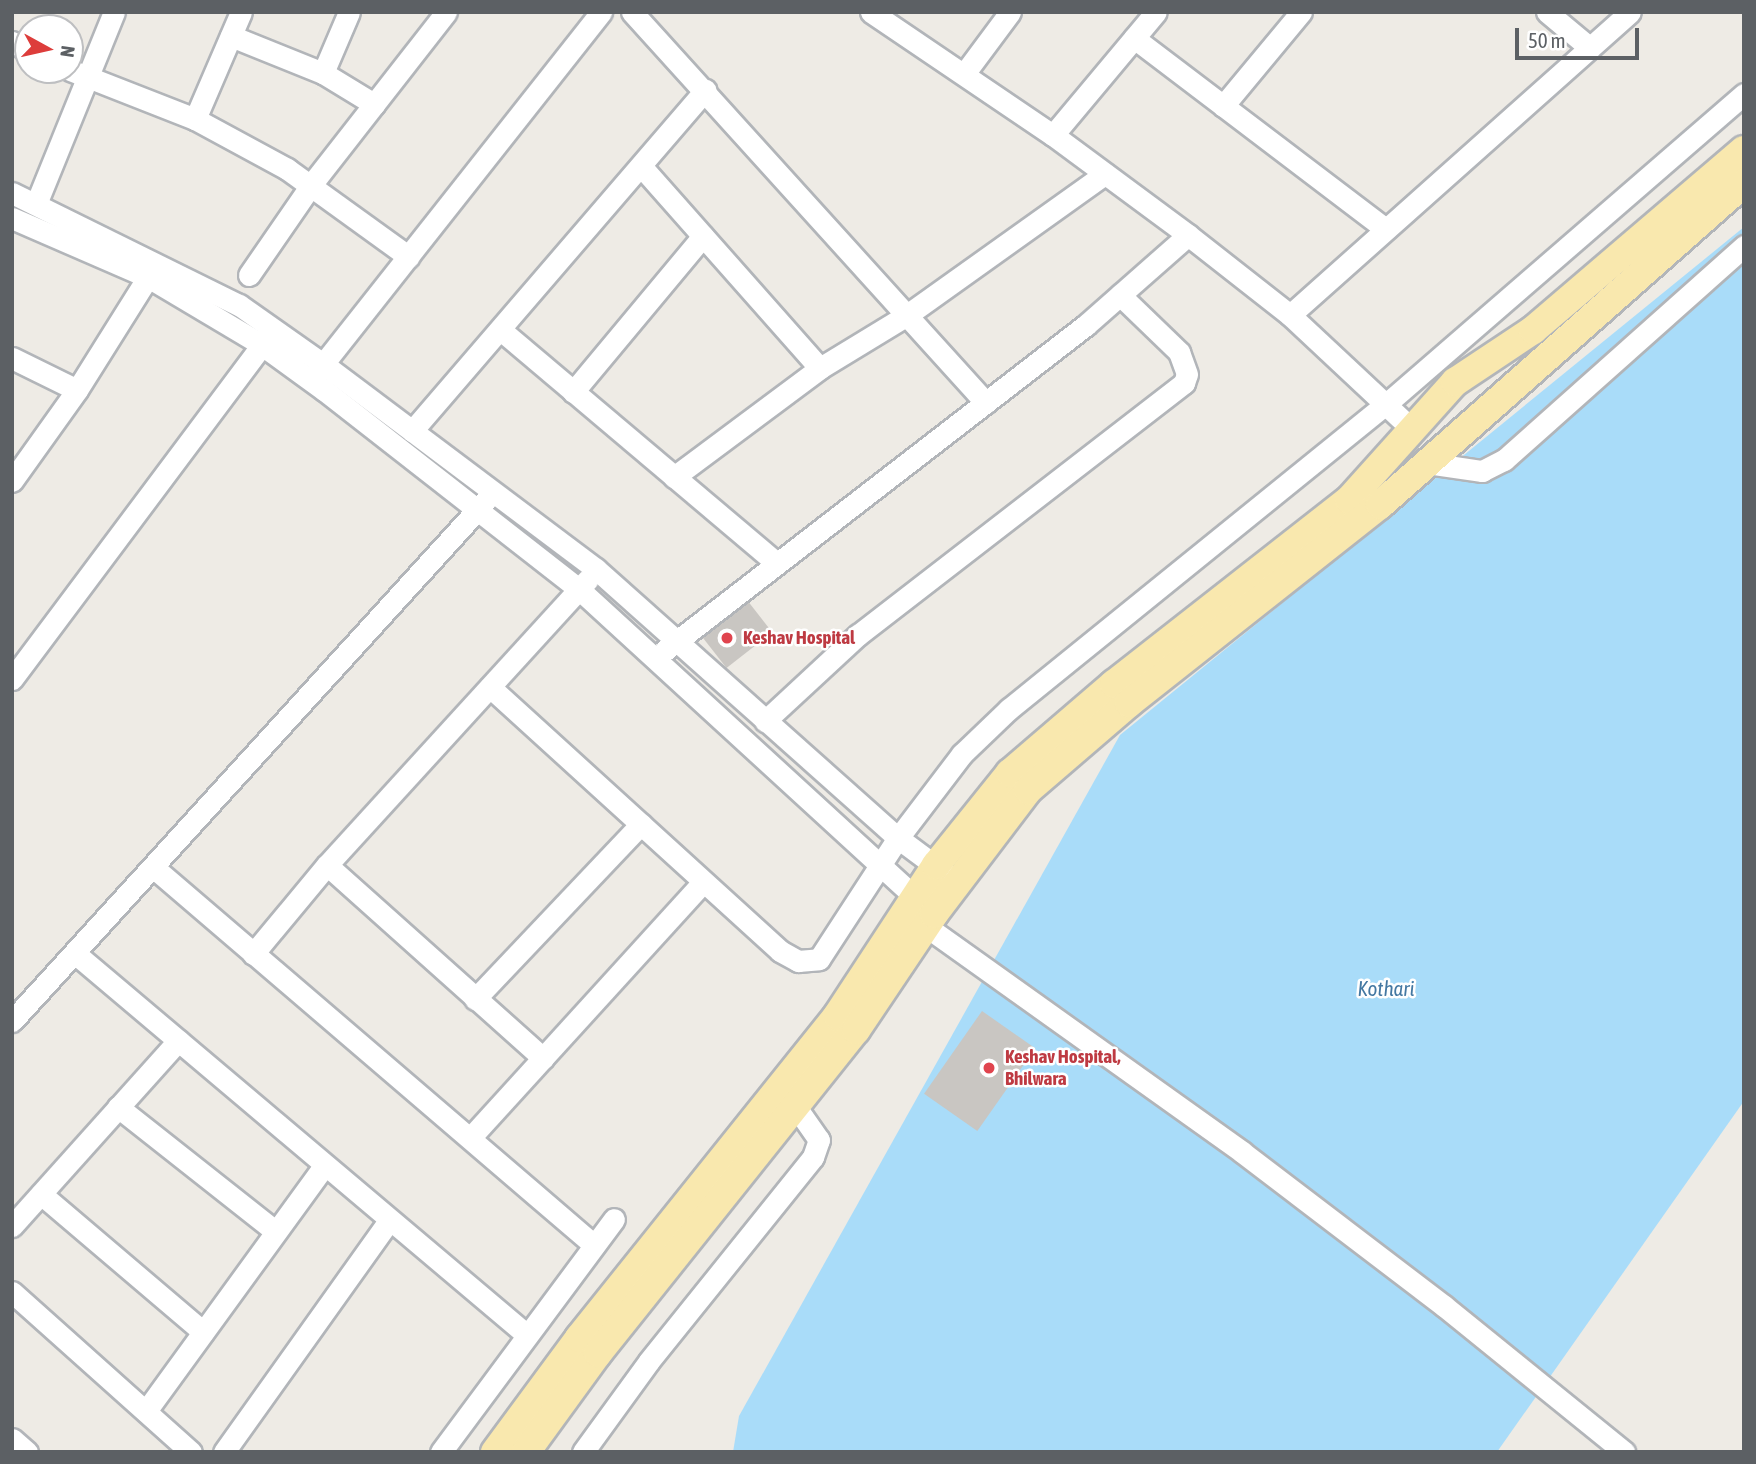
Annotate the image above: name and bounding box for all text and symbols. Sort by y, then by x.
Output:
north arrow [14,14,84,84]
scale bar [1518,14,1642,58]
text: 50 m [1528,28,1566,52]
text: N [56,45,79,59]
place label: Keshav Hospital [743,627,855,649]
marker: Keshav Hospital [717,628,737,648]
water label: Kothari [1358,975,1414,1001]
place label: Keshav Hospital, Bhilwara [1005,1046,1121,1090]
marker: Keshav Hospital, Bhilwara [979,1058,999,1078]

